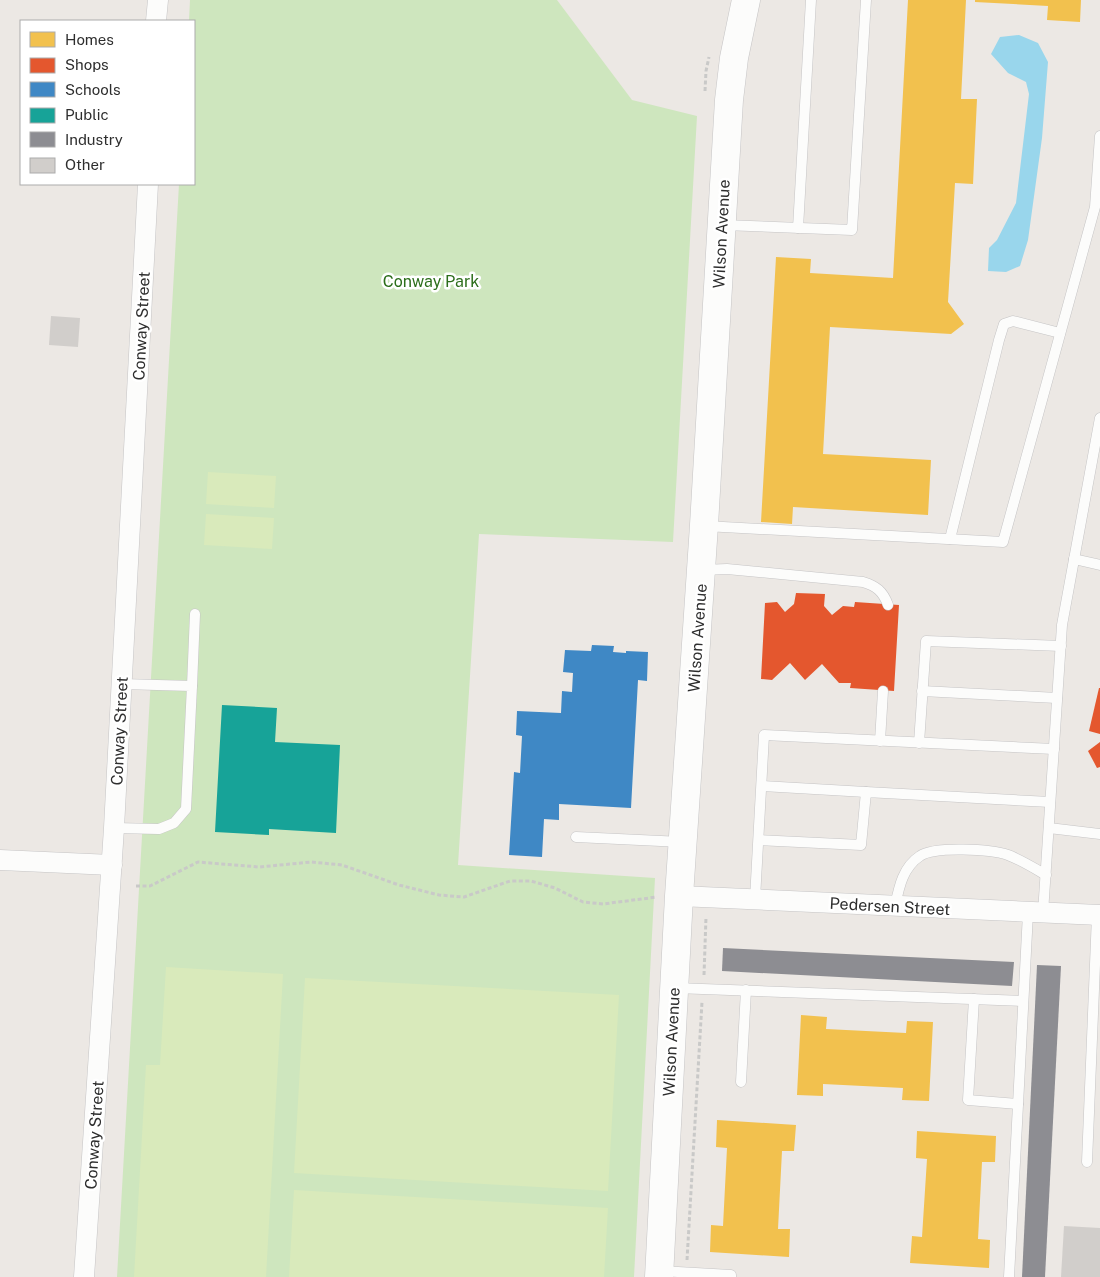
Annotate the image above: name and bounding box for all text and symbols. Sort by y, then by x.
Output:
legend [20,20,195,185]
text: Homes [65,31,114,48]
text: Shops [65,56,109,73]
text: Schools [65,81,121,98]
text: Public [65,106,109,123]
text: Industry [65,131,123,148]
text: Other [65,156,105,173]
street label: Wilson Avenue [709,179,734,289]
street label: Conway Street [129,271,154,381]
park label: Conway Park [383,272,479,291]
street label: Wilson Avenue [684,583,711,693]
street label: Conway Street [107,676,132,786]
street label: Pedersen Street [829,894,951,919]
street label: Wilson Avenue [659,987,684,1097]
street label: Conway Street [81,1080,108,1190]

